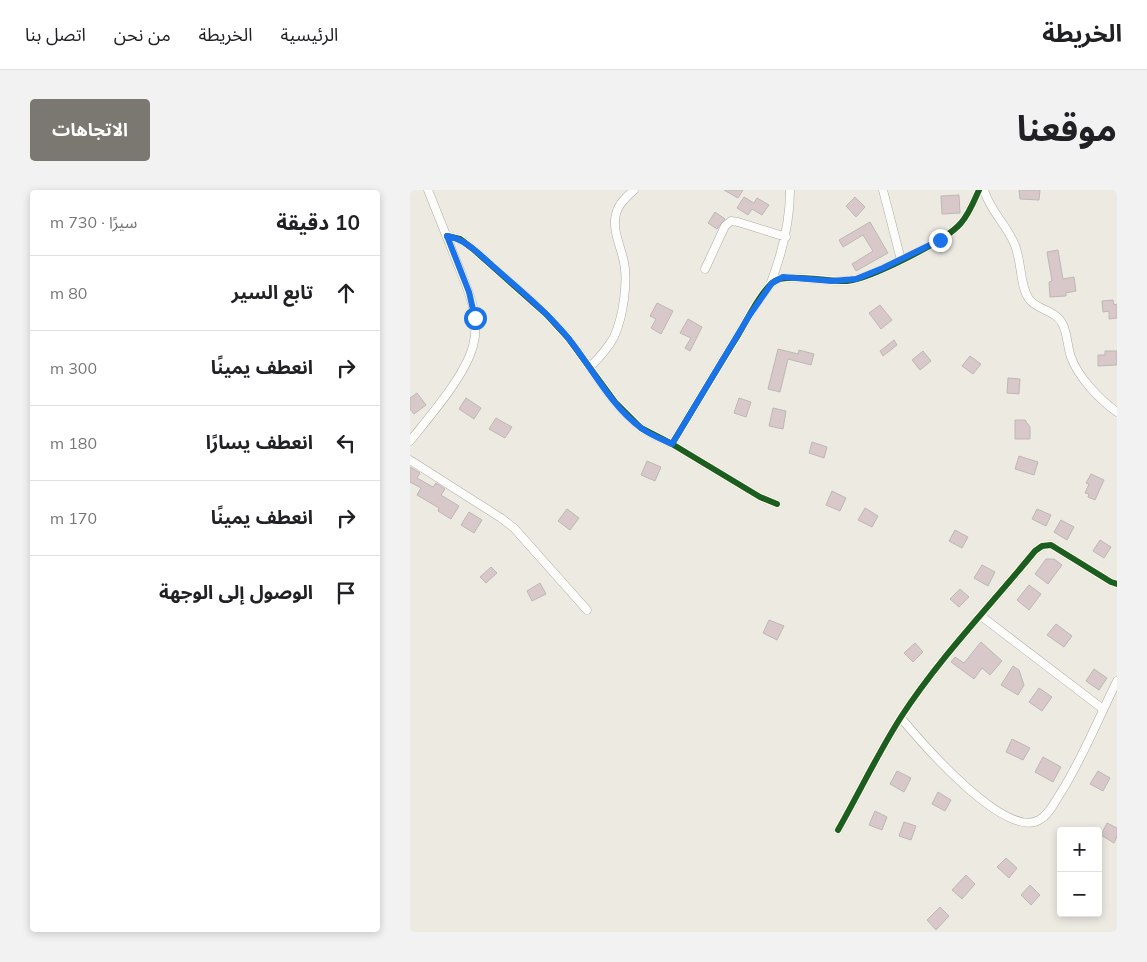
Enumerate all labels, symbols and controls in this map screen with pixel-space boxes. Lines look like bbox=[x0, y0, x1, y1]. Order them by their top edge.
text: الخريطة bbox=[1042, 18, 1122, 48]
text: اتصل بنا bbox=[25, 23, 86, 46]
text: من نحن bbox=[114, 23, 171, 46]
text: الخريطة bbox=[199, 23, 253, 46]
text: الرئيسية bbox=[281, 23, 338, 46]
button: الاتجاهات bbox=[30, 99, 150, 161]
text: موقعنا bbox=[1017, 106, 1117, 150]
text: 10 دقيقة bbox=[276, 209, 360, 235]
text: سيرًا · 730 m bbox=[50, 212, 137, 232]
route end bbox=[929, 229, 952, 252]
icon: ahead bbox=[332, 279, 360, 307]
text: تابع السير bbox=[232, 280, 313, 304]
text: 80 m bbox=[50, 283, 87, 303]
route start bbox=[464, 307, 487, 330]
icon: right bbox=[332, 354, 360, 382]
text: انعطف يمينًا bbox=[211, 355, 313, 379]
text: 300 m bbox=[50, 358, 97, 378]
icon: left bbox=[332, 429, 360, 457]
text: انعطف يسارًا bbox=[206, 430, 313, 454]
text: 180 m bbox=[50, 433, 97, 453]
icon: right bbox=[332, 504, 360, 532]
text: انعطف يمينًا bbox=[211, 505, 313, 529]
text: 170 m bbox=[50, 508, 97, 528]
icon: arrive bbox=[332, 579, 360, 607]
text: الوصول إلى الوجهة bbox=[159, 580, 313, 604]
map controls bbox=[1057, 827, 1102, 917]
button: + bbox=[1057, 827, 1102, 872]
button: − bbox=[1057, 872, 1102, 917]

